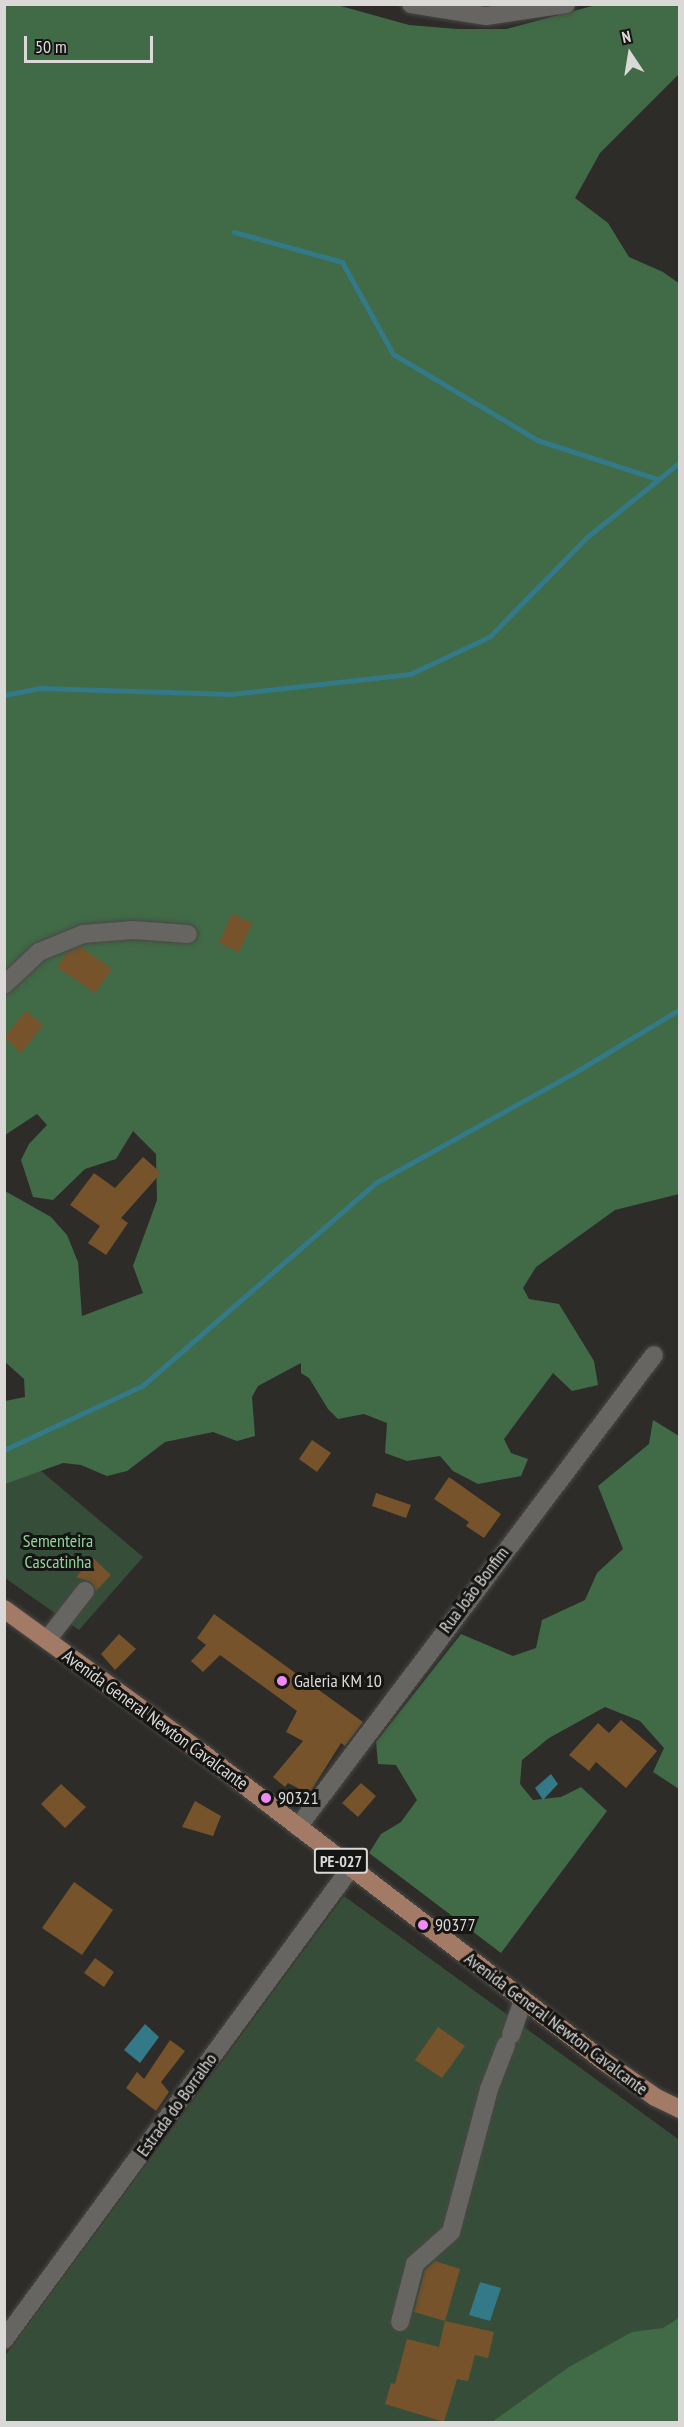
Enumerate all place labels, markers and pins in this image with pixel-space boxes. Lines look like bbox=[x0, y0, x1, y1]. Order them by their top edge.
place label: Galeria KM 10 bbox=[294, 1670, 382, 1692]
marker: Galeria KM 10 bbox=[275, 1674, 289, 1688]
place label: 90321 bbox=[278, 1787, 318, 1809]
marker: 90321 bbox=[259, 1791, 273, 1805]
place label: 90377 bbox=[435, 1914, 475, 1936]
marker: 90377 bbox=[416, 1918, 430, 1932]

